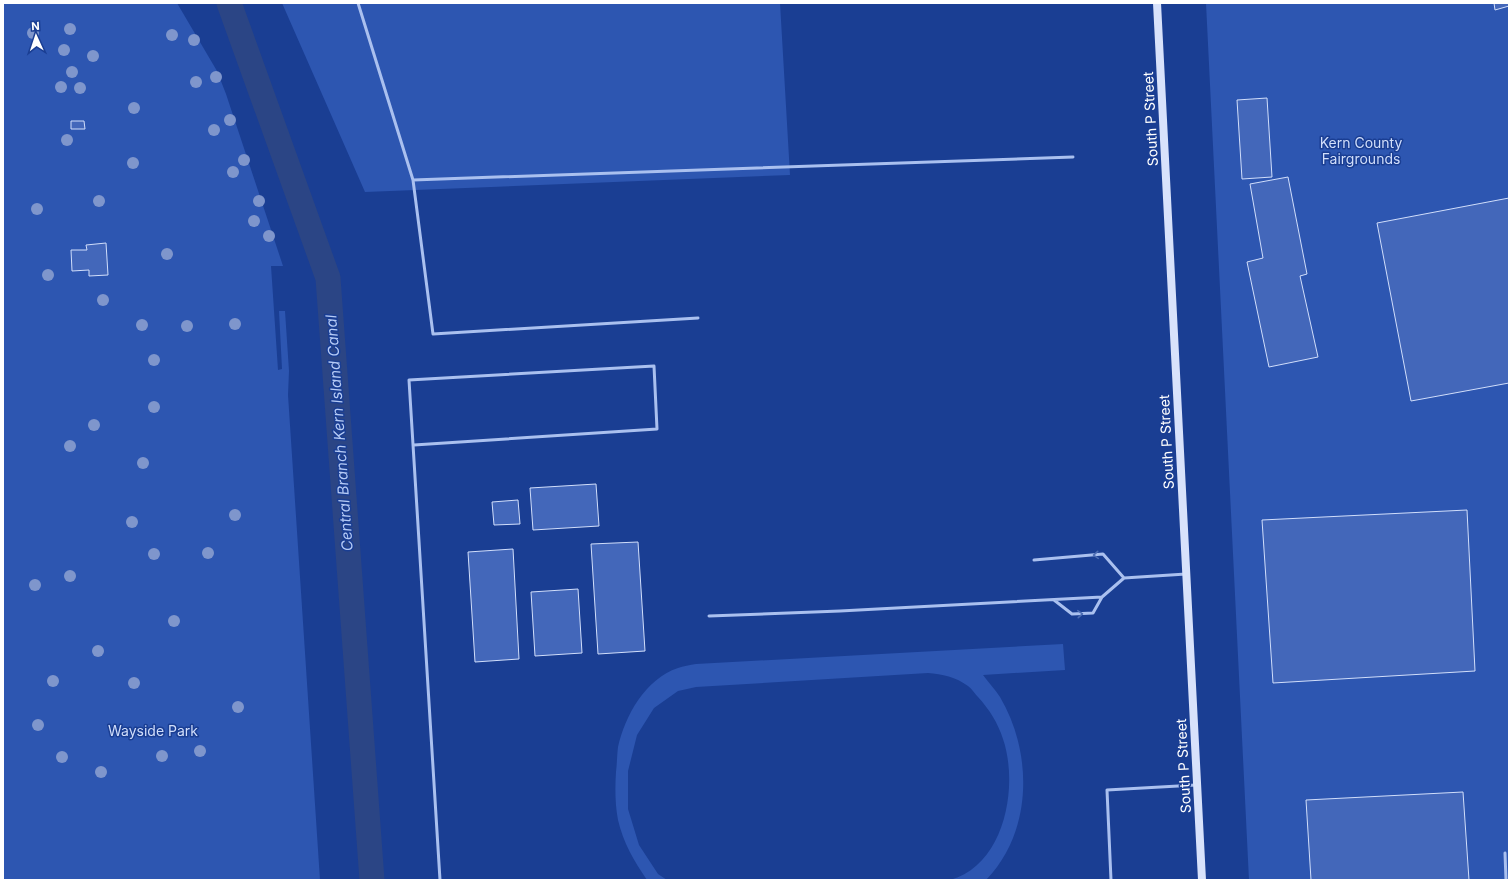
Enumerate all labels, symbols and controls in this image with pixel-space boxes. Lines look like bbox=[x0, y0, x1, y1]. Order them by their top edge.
north arrow bbox=[16, 16, 56, 56]
text: N bbox=[31, 19, 40, 33]
street label: South P Street bbox=[1139, 71, 1161, 167]
park label: Kern County Fairgrounds bbox=[1320, 134, 1402, 167]
water label: Central Branch Kern Island Canal bbox=[321, 314, 357, 552]
street label: South P Street bbox=[1155, 394, 1177, 490]
one-way arrow bbox=[1092, 551, 1099, 560]
one-way arrow bbox=[1077, 609, 1083, 618]
street label: South P Street bbox=[1172, 718, 1194, 814]
park label: Wayside Park bbox=[108, 722, 198, 739]

